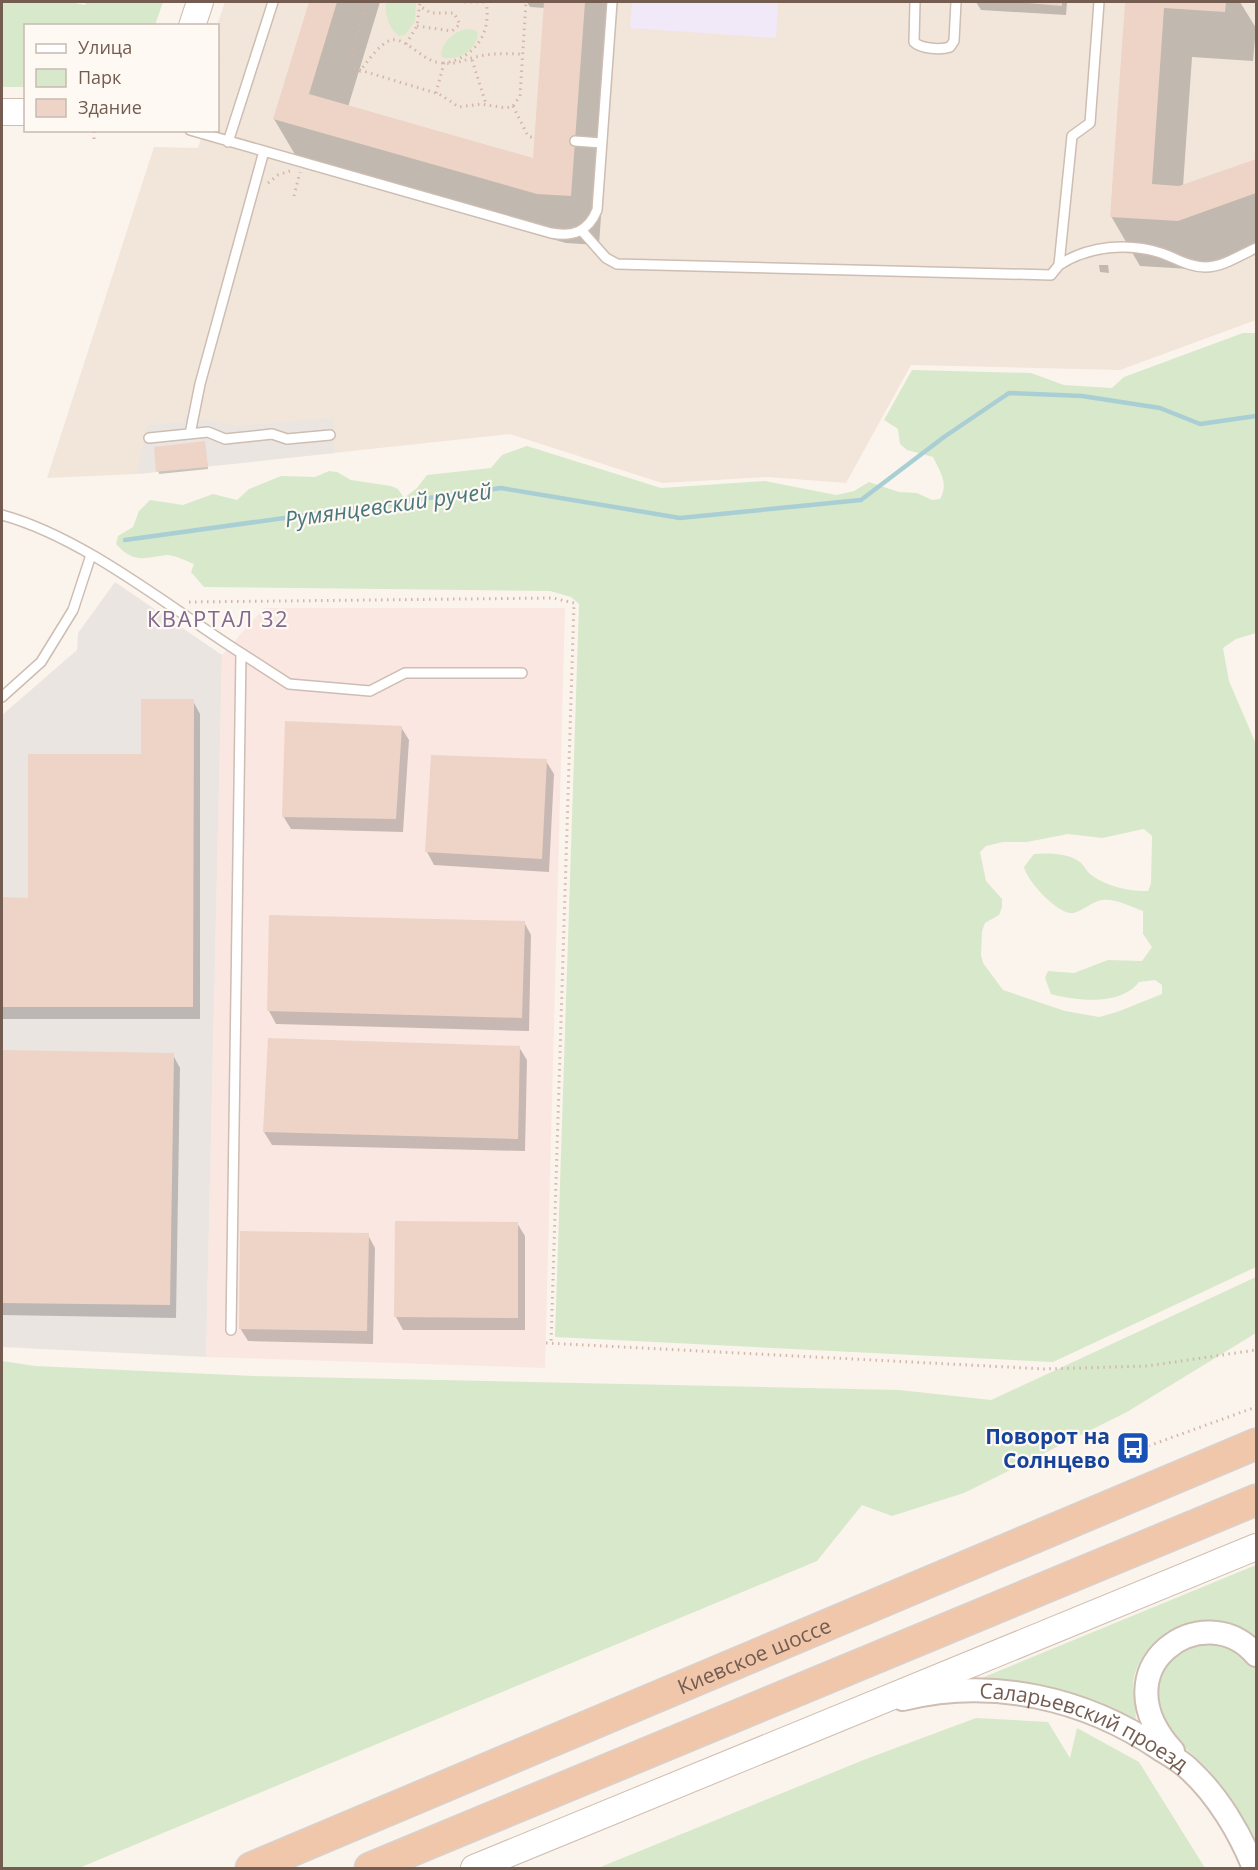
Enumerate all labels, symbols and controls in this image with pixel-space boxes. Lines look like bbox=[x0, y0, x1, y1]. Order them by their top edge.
legend bbox=[24, 24, 219, 132]
text: Улица bbox=[78, 35, 132, 59]
text: Парк bbox=[78, 65, 122, 89]
text: Здание bbox=[78, 95, 142, 119]
water label: Румянцевский ручей bbox=[283, 475, 494, 533]
district label: КВАРТАЛ 32 bbox=[147, 603, 289, 633]
place label: Поворот на Солнцево bbox=[985, 1422, 1110, 1474]
bus stop icon: Поворот на Солнцево bbox=[1115, 1430, 1151, 1466]
street label: Киевское шоссе bbox=[673, 1611, 835, 1701]
street label: Саларьевский проезд bbox=[979, 1676, 1194, 1777]

